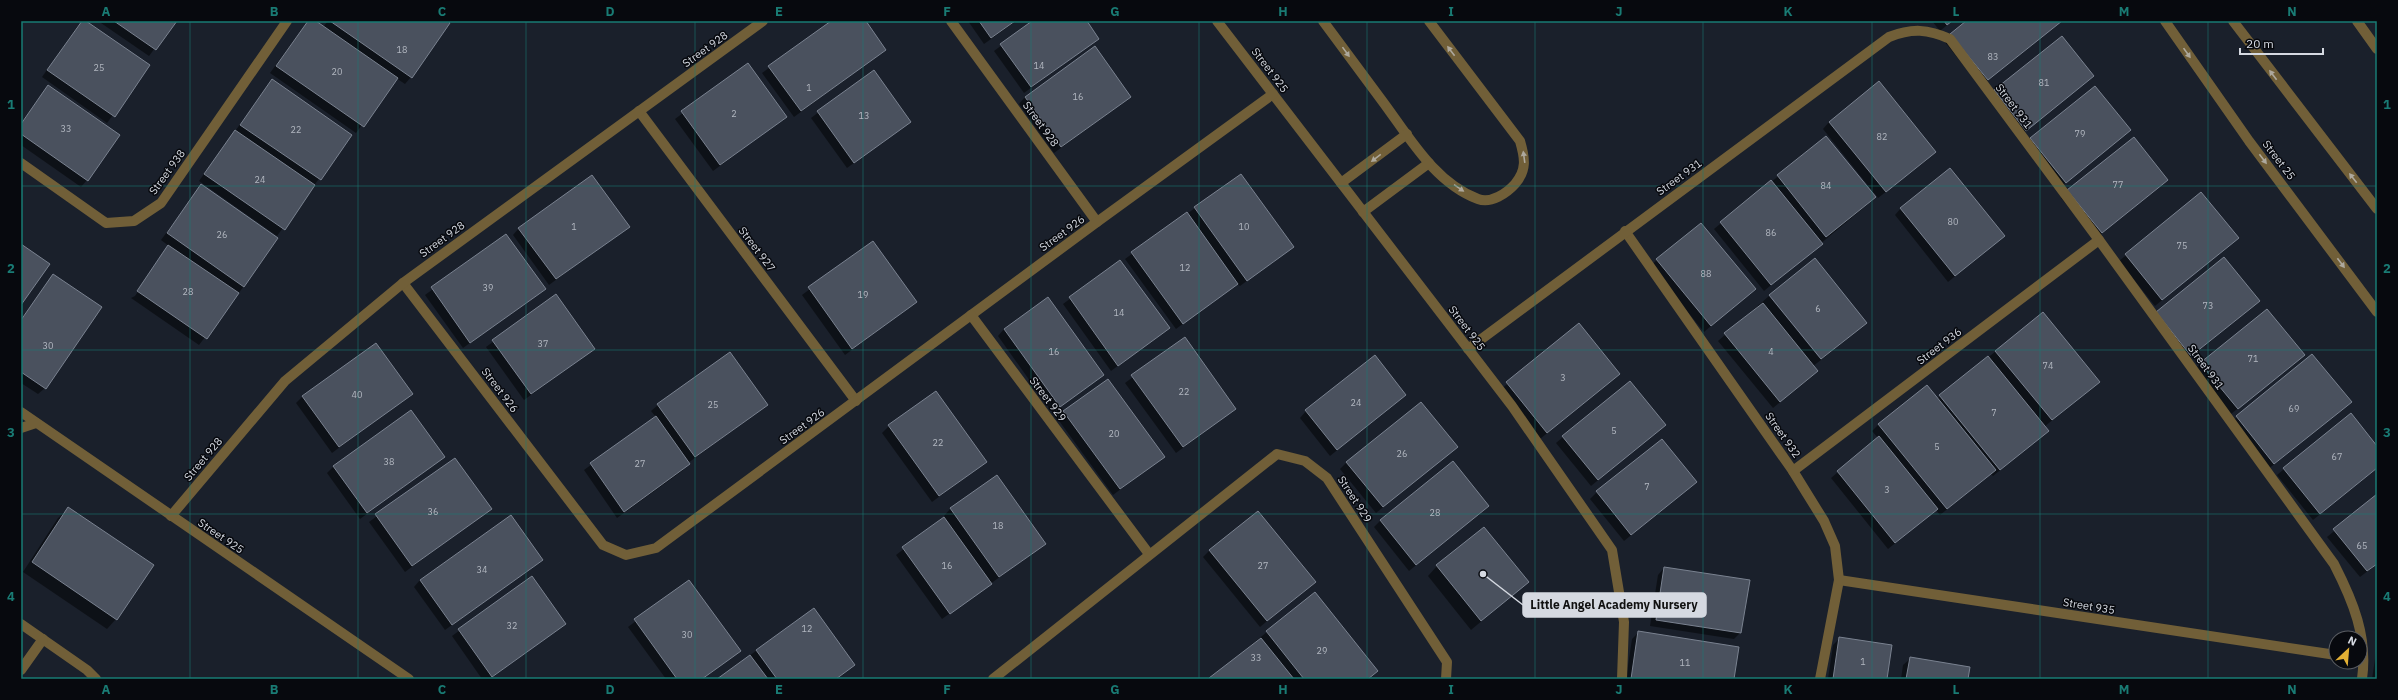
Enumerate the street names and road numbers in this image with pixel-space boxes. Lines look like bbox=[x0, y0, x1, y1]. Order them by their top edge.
street label: Street 928 bbox=[680, 28, 730, 70]
street label: Street 925 bbox=[1249, 45, 1291, 95]
street label: Street 931 bbox=[1993, 81, 2036, 132]
street label: Street 928 bbox=[1020, 99, 1062, 149]
street label: Street 25 bbox=[2260, 137, 2298, 183]
street label: Street 938 bbox=[146, 147, 188, 197]
street label: Street 931 bbox=[1654, 156, 1705, 198]
street label: Street 926 bbox=[1037, 212, 1087, 254]
street label: Street 928 bbox=[417, 218, 467, 260]
street label: Street 927 bbox=[736, 224, 778, 274]
street label: Street 925 bbox=[1446, 303, 1488, 353]
street label: Street 936 bbox=[1914, 325, 1964, 367]
street label: Street 931 bbox=[2185, 342, 2227, 393]
street label: Street 926 bbox=[479, 365, 521, 415]
street label: Street 929 bbox=[1027, 374, 1069, 424]
street label: Street 926 bbox=[777, 405, 827, 447]
street label: Street 932 bbox=[1762, 409, 1804, 461]
street label: Street 928 bbox=[181, 434, 225, 484]
street label: Street 929 bbox=[1335, 473, 1375, 525]
street label: Street 925 bbox=[195, 515, 247, 557]
street label: Street 935 bbox=[2062, 595, 2116, 617]

